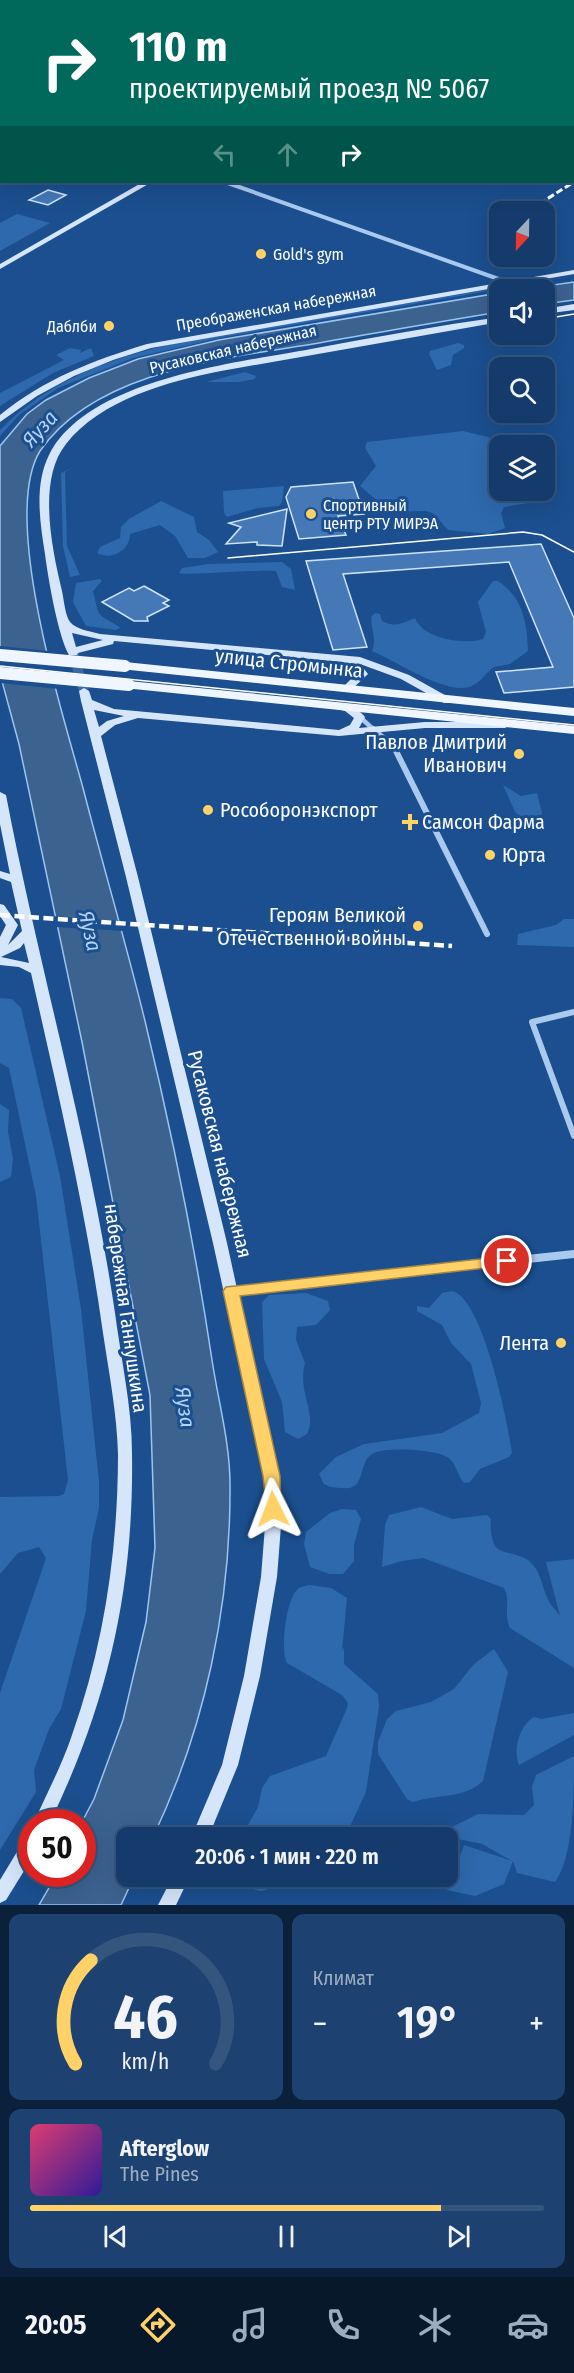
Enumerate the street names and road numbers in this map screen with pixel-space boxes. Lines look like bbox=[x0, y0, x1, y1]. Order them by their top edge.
street label: Преображенская набережная bbox=[175, 281, 377, 335]
street label: Русаковская набережная bbox=[148, 321, 318, 377]
street label: улица Стромынка bbox=[214, 643, 364, 683]
street label: Русаковская набережная bbox=[183, 1048, 257, 1260]
street label: набережная Ганнушкина bbox=[99, 1202, 153, 1414]

